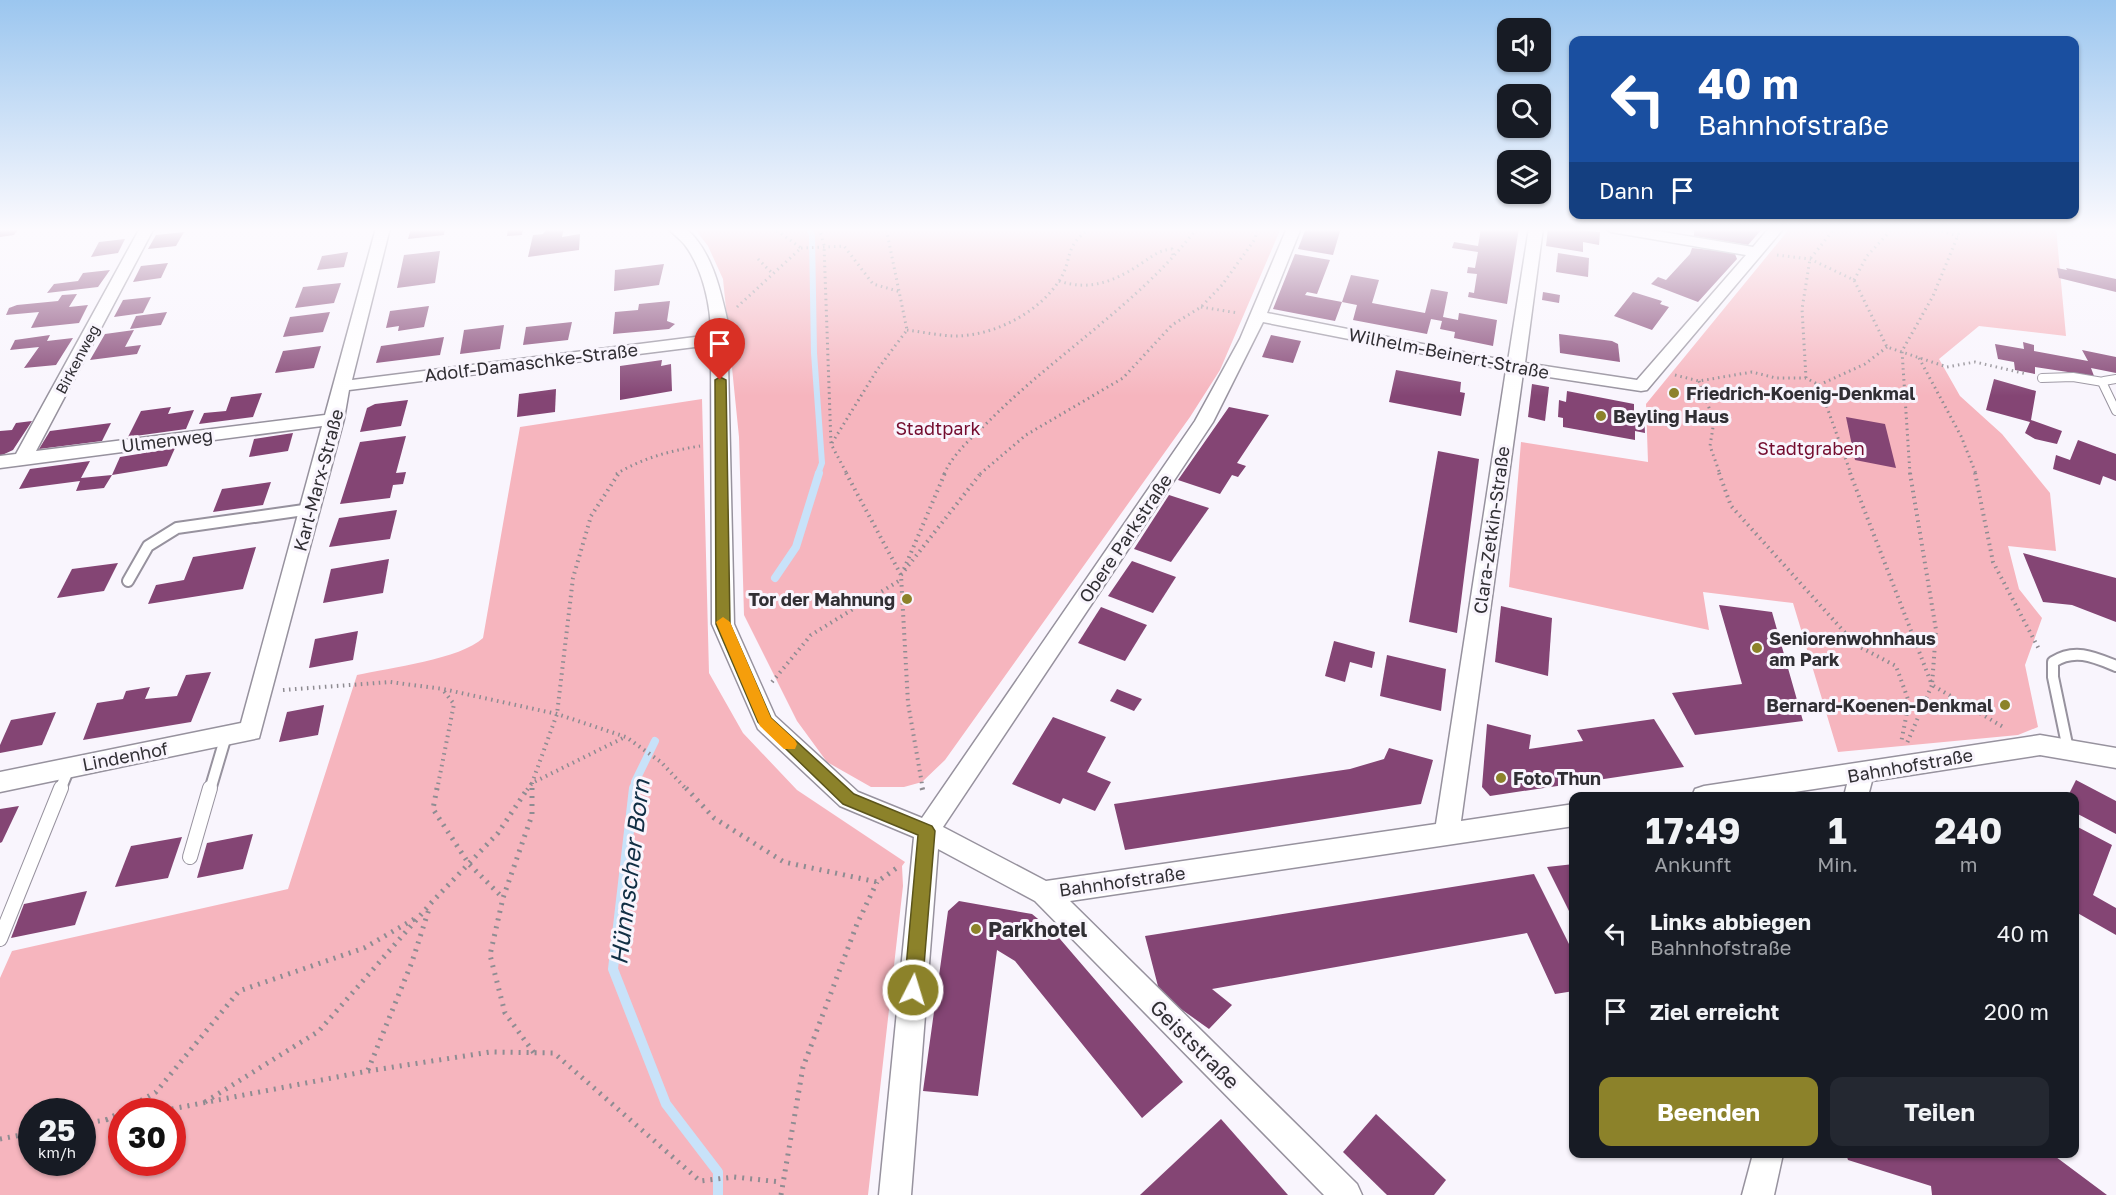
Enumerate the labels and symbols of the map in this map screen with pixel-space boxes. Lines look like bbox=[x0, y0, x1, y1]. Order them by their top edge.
pin bbox=[694, 318, 745, 380]
street label: Birkenweg bbox=[51, 321, 103, 397]
street label: Wilhelm-Beinert-Straße bbox=[1347, 323, 1551, 383]
street label: Adolf-Damaschke-Straße bbox=[423, 338, 639, 386]
place label: Friedrich-Koenig-Denkmal bbox=[1686, 382, 1915, 404]
marker: Friedrich-Koenig-Denkmal bbox=[1667, 386, 1681, 400]
place label: Beyling Haus bbox=[1613, 405, 1729, 427]
street label: Karl-Marx-Straße bbox=[288, 406, 348, 554]
marker: Beyling Haus bbox=[1594, 409, 1608, 423]
park label: Stadtpark bbox=[895, 417, 981, 439]
street label: Ulmenweg bbox=[120, 423, 214, 457]
park label: Stadtgraben bbox=[1757, 437, 1865, 459]
street label: Clara-Zetkin-Straße bbox=[1468, 445, 1514, 615]
street label: Obere Parkstraße bbox=[1074, 470, 1176, 606]
place label: Tor der Mahnung bbox=[748, 588, 895, 610]
marker: Tor der Mahnung bbox=[900, 592, 914, 606]
place label: Seniorenwohnhaus am Park bbox=[1769, 627, 1936, 670]
marker: Seniorenwohnhaus am Park bbox=[1750, 641, 1764, 655]
place label: Bernard-Koenen-Denkmal bbox=[1766, 694, 1993, 716]
marker: Bernard-Koenen-Denkmal bbox=[1998, 698, 2012, 712]
street label: Lindenhof bbox=[80, 737, 170, 775]
street label: Bahnhofstraße bbox=[1845, 743, 1975, 787]
place label: Foto Thun bbox=[1513, 767, 1601, 789]
marker: Foto Thun bbox=[1494, 771, 1508, 785]
water label: Hünnscher Born bbox=[603, 776, 655, 966]
street label: Bahnhofstraße bbox=[1057, 861, 1187, 901]
place label: Parkhotel bbox=[988, 916, 1087, 942]
marker: Parkhotel bbox=[969, 922, 983, 936]
position arrow bbox=[881, 958, 945, 1022]
street label: Geiststraße bbox=[1145, 994, 1245, 1094]
speed limit sign: 30 bbox=[108, 1098, 186, 1176]

